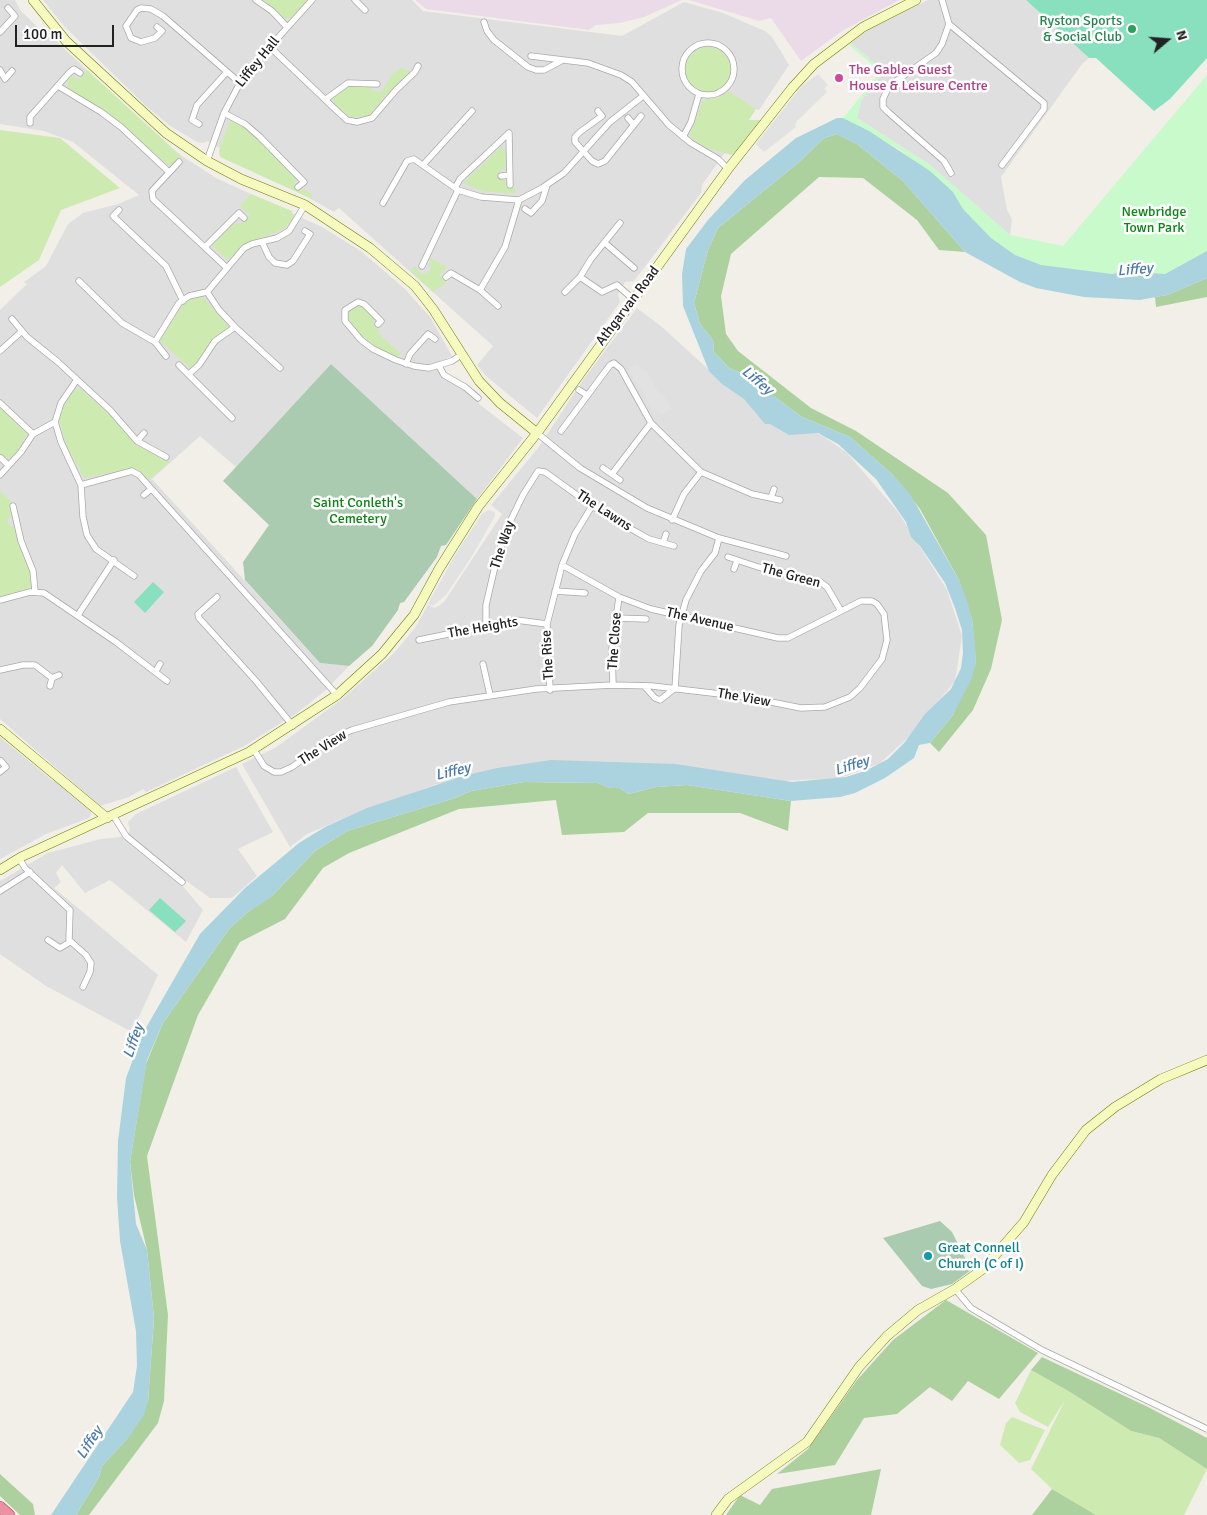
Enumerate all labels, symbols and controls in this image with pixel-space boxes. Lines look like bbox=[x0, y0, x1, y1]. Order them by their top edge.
place label: Ryston Sports & Social Club bbox=[1039, 13, 1122, 46]
scale bar bbox=[18, 15, 116, 47]
north arrow bbox=[1142, 15, 1192, 65]
marker: Ryston Sports & Social Club bbox=[1126, 23, 1138, 35]
text: 100 m bbox=[23, 25, 63, 43]
text: N bbox=[1172, 28, 1191, 42]
street label: Liffey Hall bbox=[232, 33, 284, 91]
place label: The Gables Guest House & Leisure Centre bbox=[849, 62, 988, 94]
marker: The Gables Guest House & Leisure Centre bbox=[833, 72, 845, 84]
park label: Newbridge Town Park bbox=[1122, 204, 1186, 236]
water label: Liffey bbox=[1117, 259, 1153, 281]
street label: Athgarvan Road bbox=[593, 263, 663, 349]
water label: Liffey bbox=[738, 363, 776, 399]
street label: The Lawns bbox=[573, 487, 635, 535]
park label: Saint Conleth's Cemetery bbox=[313, 495, 403, 528]
street label: The Way bbox=[487, 519, 519, 571]
street label: The Green bbox=[760, 560, 822, 592]
street label: The Avenue bbox=[665, 604, 735, 636]
street label: The Close bbox=[605, 612, 625, 670]
street label: The Heights bbox=[447, 614, 519, 642]
street label: The Rise bbox=[538, 630, 558, 680]
street label: The View bbox=[716, 685, 772, 711]
street label: The View bbox=[296, 727, 350, 769]
water label: Liffey bbox=[832, 752, 872, 780]
water label: Liffey bbox=[434, 759, 472, 785]
water label: Liffey bbox=[120, 1021, 148, 1061]
place label: Great Connell Church (C of I) bbox=[938, 1240, 1024, 1272]
marker: Great Connell Church (C of I) bbox=[922, 1250, 934, 1262]
water label: Liffey bbox=[73, 1423, 107, 1463]

